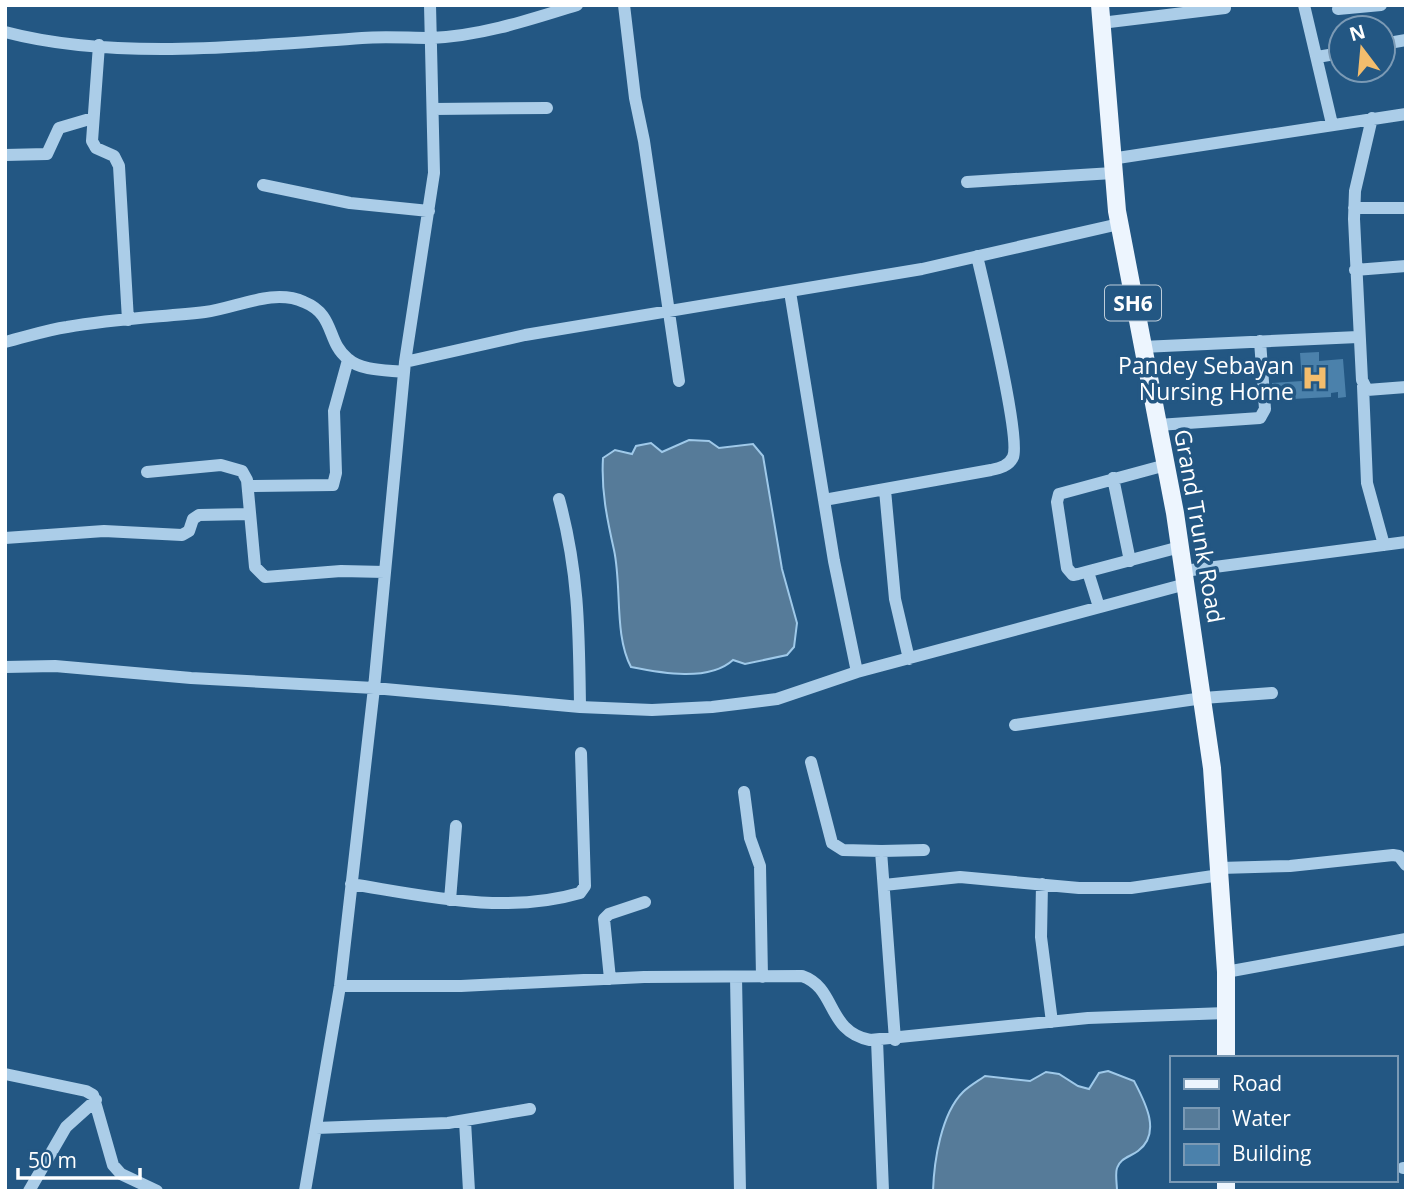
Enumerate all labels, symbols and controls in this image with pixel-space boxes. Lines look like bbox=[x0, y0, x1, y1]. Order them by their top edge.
north arrow bbox=[1327, 14, 1397, 84]
text: N bbox=[1346, 18, 1368, 47]
road number: SH6 bbox=[1105, 286, 1161, 320]
place label: Pandey Sebayan Nursing Home bbox=[1118, 349, 1294, 407]
hospital icon: Pandey Sebayan Nursing Home bbox=[1300, 363, 1330, 393]
street label: Grand Trunk Road bbox=[1167, 427, 1233, 625]
legend bbox=[1170, 1056, 1397, 1182]
text: Road bbox=[1232, 1069, 1282, 1097]
text: Water bbox=[1232, 1104, 1291, 1132]
scale bar bbox=[18, 1136, 140, 1180]
text: Building bbox=[1232, 1139, 1311, 1167]
text: 50 m bbox=[28, 1146, 77, 1174]

